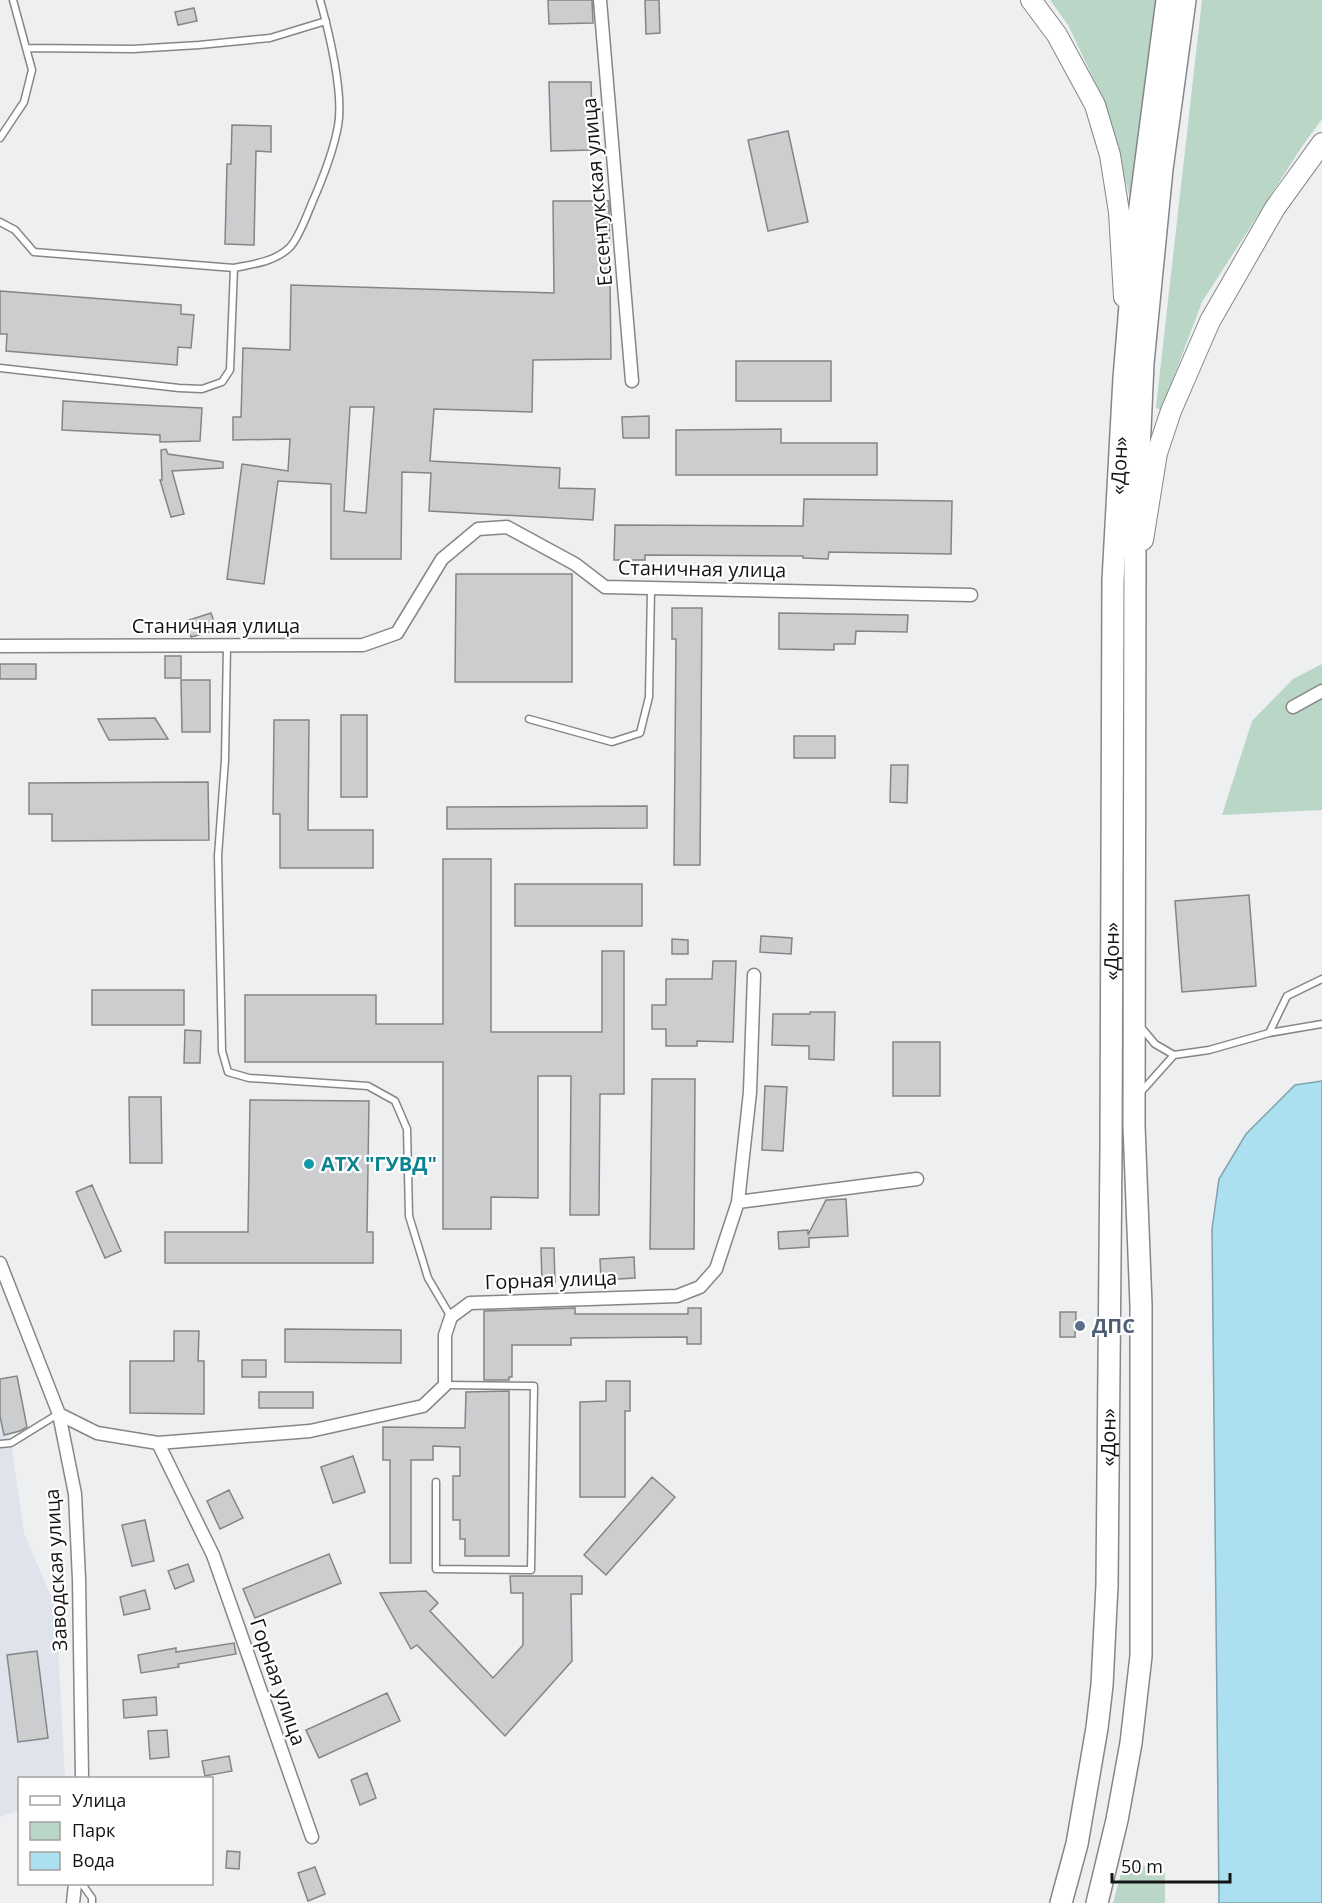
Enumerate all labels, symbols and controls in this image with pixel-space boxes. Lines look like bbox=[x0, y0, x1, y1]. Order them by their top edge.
street label: Ессентукская улица bbox=[575, 97, 618, 287]
street label: «Дон» bbox=[1104, 436, 1134, 495]
street label: Станичная улица bbox=[618, 554, 786, 583]
street label: Станичная улица bbox=[132, 612, 300, 639]
street label: «Дон» bbox=[1098, 922, 1125, 980]
place label: АТХ "ГУВД" bbox=[321, 1150, 437, 1177]
marker: АТХ "ГУВД" bbox=[302, 1157, 316, 1171]
street label: Горная улица bbox=[484, 1264, 618, 1295]
place label: ДПС bbox=[1092, 1312, 1135, 1339]
marker: ДПС bbox=[1073, 1319, 1087, 1333]
street label: «Дон» bbox=[1094, 1408, 1122, 1466]
street label: Заводская улица bbox=[38, 1488, 73, 1652]
street label: Горная улица bbox=[244, 1615, 313, 1749]
legend bbox=[18, 1777, 213, 1885]
text: Улица bbox=[72, 1788, 126, 1812]
text: Парк bbox=[72, 1818, 116, 1842]
scale bar bbox=[1112, 1846, 1230, 1884]
text: Вода bbox=[72, 1848, 115, 1872]
text: 50 m bbox=[1121, 1854, 1163, 1878]

